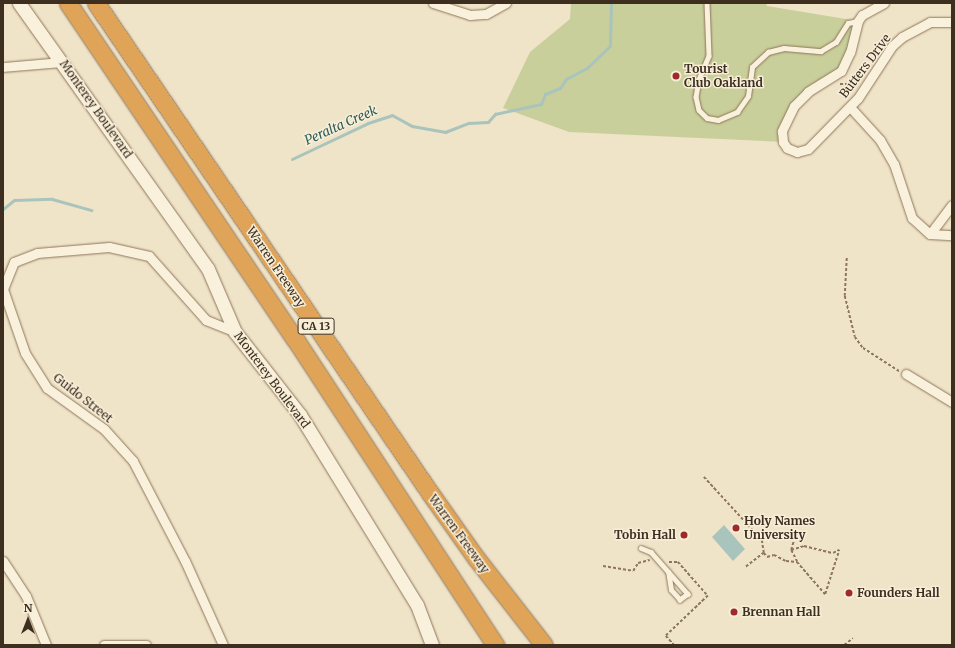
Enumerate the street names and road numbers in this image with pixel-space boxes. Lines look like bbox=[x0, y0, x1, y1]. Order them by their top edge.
street label: Butters Drive bbox=[836, 31, 894, 101]
street label: Monterey Boulevard bbox=[57, 57, 135, 161]
street label: Warren Freeway bbox=[244, 224, 308, 310]
road number: CA 13 bbox=[297, 317, 335, 335]
street label: Monterey Boulevard bbox=[231, 329, 313, 431]
street label: Guido Street bbox=[50, 370, 116, 426]
street label: Warren Freeway bbox=[426, 492, 492, 576]

